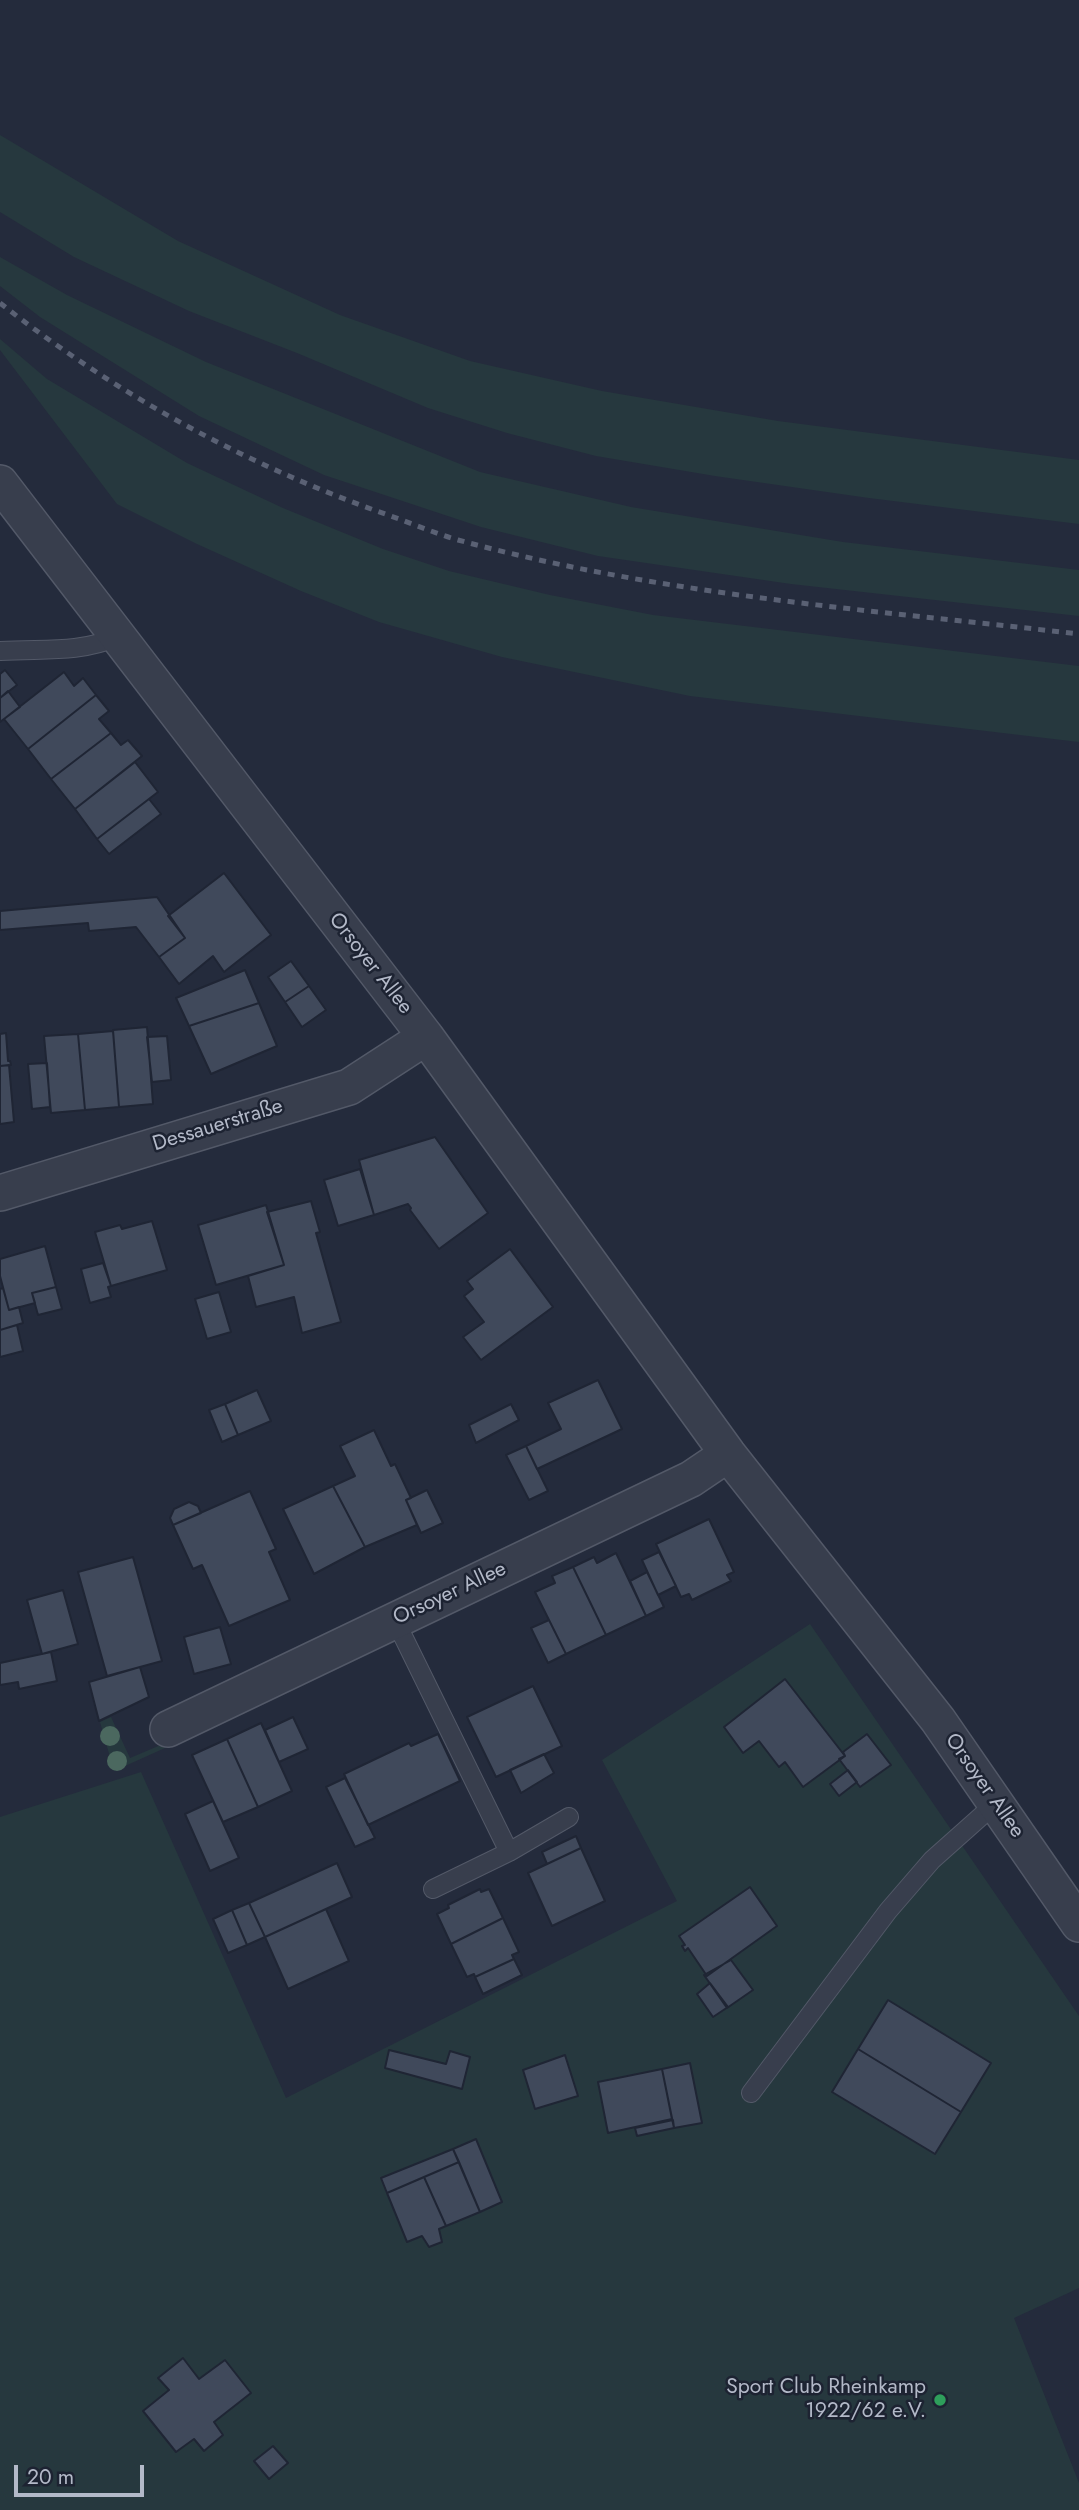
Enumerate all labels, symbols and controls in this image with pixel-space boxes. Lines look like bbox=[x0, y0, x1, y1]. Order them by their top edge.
street label: Orsoyer Allee bbox=[323, 908, 417, 1020]
street label: Dessauerstraße bbox=[150, 1094, 286, 1158]
street label: Orsoyer Allee bbox=[389, 1557, 511, 1631]
street label: Orsoyer Allee bbox=[939, 1729, 1029, 1843]
place label: Sport Club Rheinkamp 1922/62 e.V. bbox=[726, 2375, 926, 2425]
marker: Sport Club Rheinkamp 1922/62 e.V. bbox=[932, 2392, 948, 2408]
scale bar bbox=[18, 2450, 147, 2494]
text: 20 m bbox=[27, 2462, 74, 2492]

